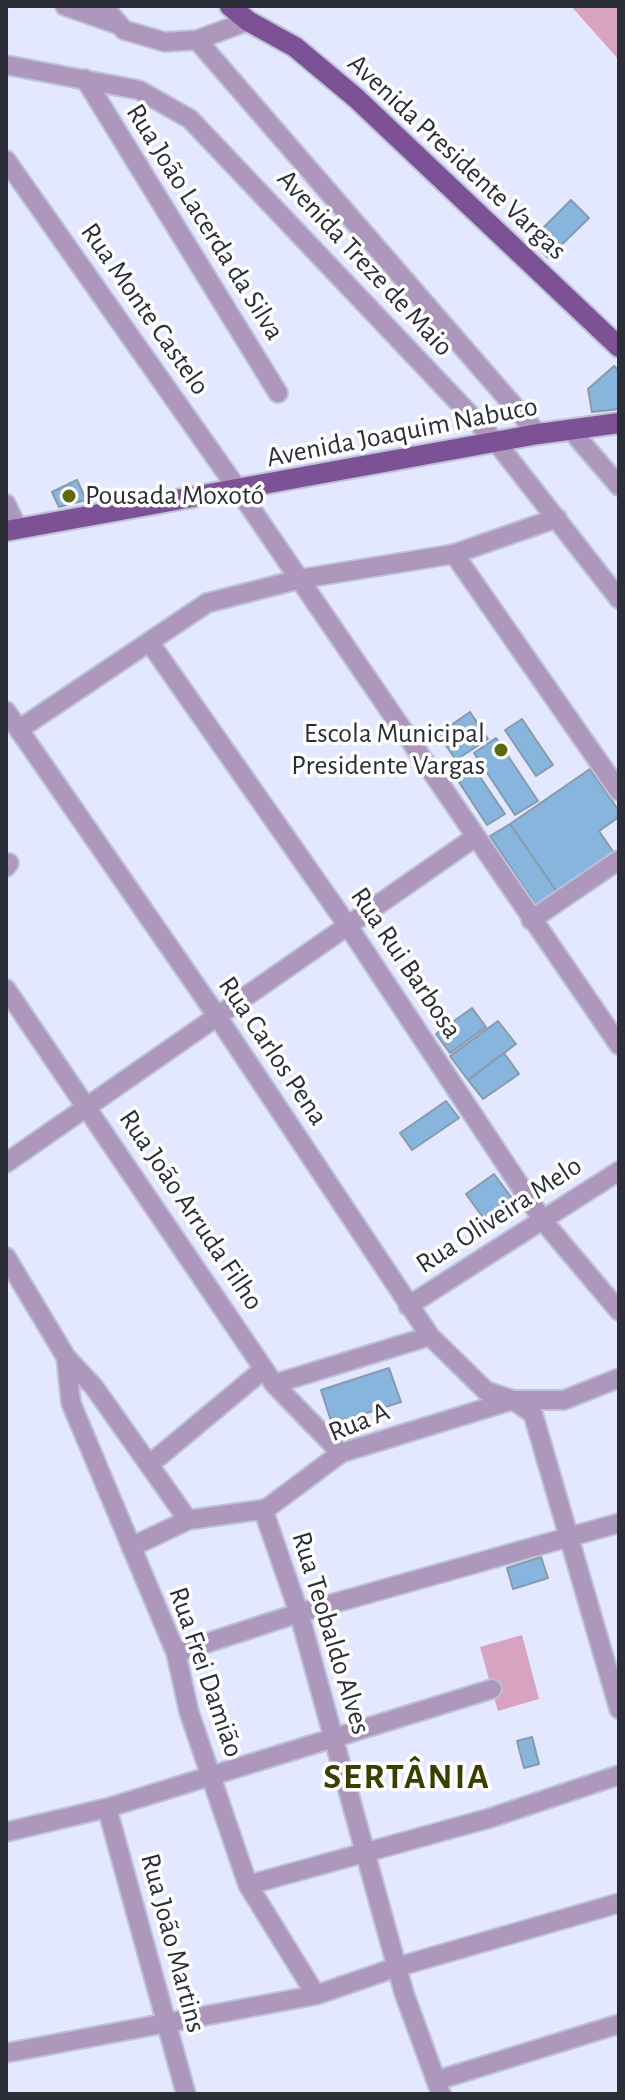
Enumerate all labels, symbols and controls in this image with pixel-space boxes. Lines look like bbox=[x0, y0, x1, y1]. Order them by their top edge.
street label: Avenida Presidente Vargas bbox=[341, 47, 573, 267]
street label: Rua João Lacerda da Silva bbox=[119, 98, 291, 346]
street label: Avenida Treze de Maio bbox=[270, 163, 460, 363]
street label: Rua Monte Castelo bbox=[73, 217, 217, 401]
street label: Avenida Joaquim Nabuco bbox=[264, 389, 540, 475]
place label: Pousada Moxotó bbox=[85, 479, 264, 513]
marker: Pousada Moxotó bbox=[60, 487, 78, 505]
place label: Escola Municipal Presidente Vargas bbox=[291, 717, 485, 783]
marker: Escola Municipal Presidente Vargas bbox=[492, 741, 510, 759]
street label: Rua Rui Barbosa bbox=[343, 881, 469, 1045]
street label: Rua Carlos Pena bbox=[211, 970, 335, 1132]
street label: Rua João Arruda Filho bbox=[112, 1103, 270, 1317]
street label: Rua Oliveira Melo bbox=[410, 1149, 588, 1281]
street label: Rua A bbox=[324, 1395, 394, 1449]
street label: Rua Teobaldo Alves bbox=[284, 1528, 378, 1738]
street label: Rua Frei Damião bbox=[161, 1582, 251, 1762]
district label: SERTÂNIA bbox=[323, 1755, 491, 1799]
street label: Rua João Martins bbox=[133, 1850, 213, 2036]

